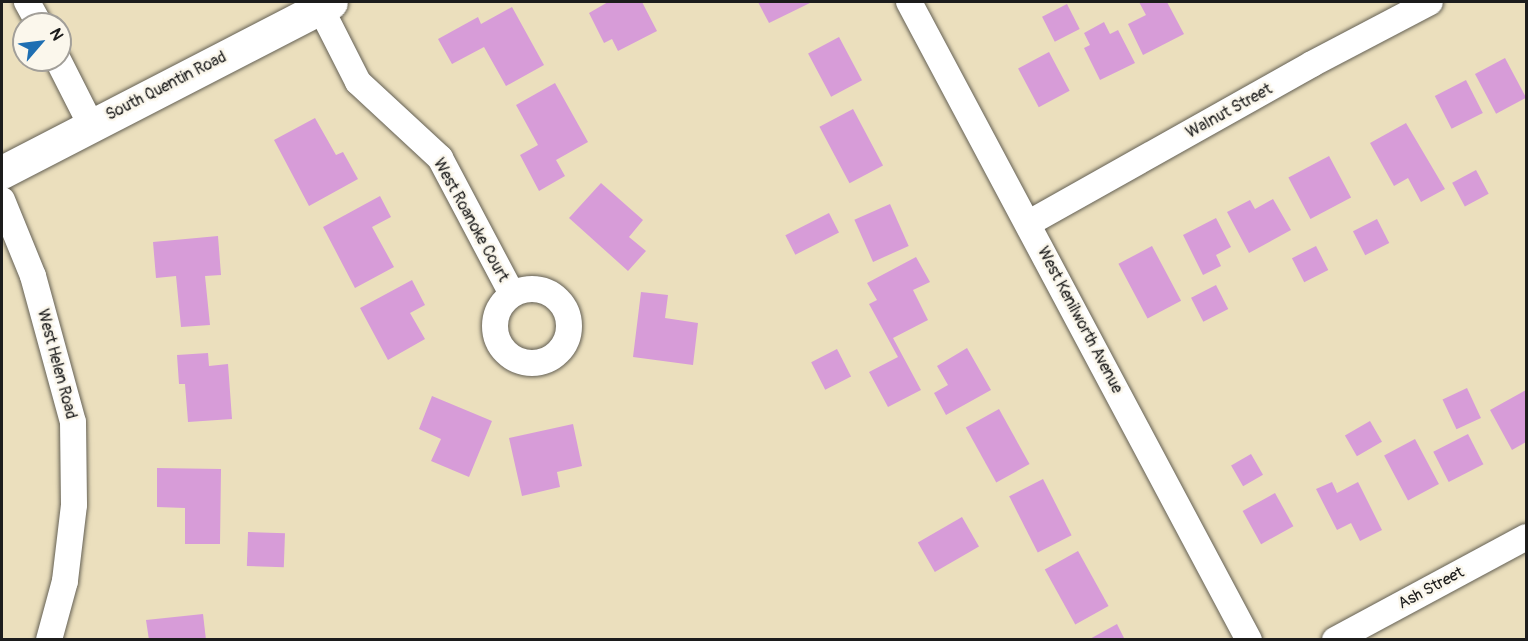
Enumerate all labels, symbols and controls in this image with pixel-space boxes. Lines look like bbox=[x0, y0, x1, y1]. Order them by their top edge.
north arrow bbox=[12, 12, 72, 72]
text: N bbox=[45, 25, 67, 44]
street label: South Quentin Road bbox=[103, 47, 229, 125]
street label: Walnut Street bbox=[1183, 79, 1275, 143]
street label: West Roanoke Court bbox=[429, 155, 513, 285]
street label: West Kenilworth Avenue bbox=[1033, 243, 1127, 397]
street label: West Helen Road bbox=[33, 307, 81, 421]
street label: Ash Street bbox=[1395, 563, 1467, 613]

